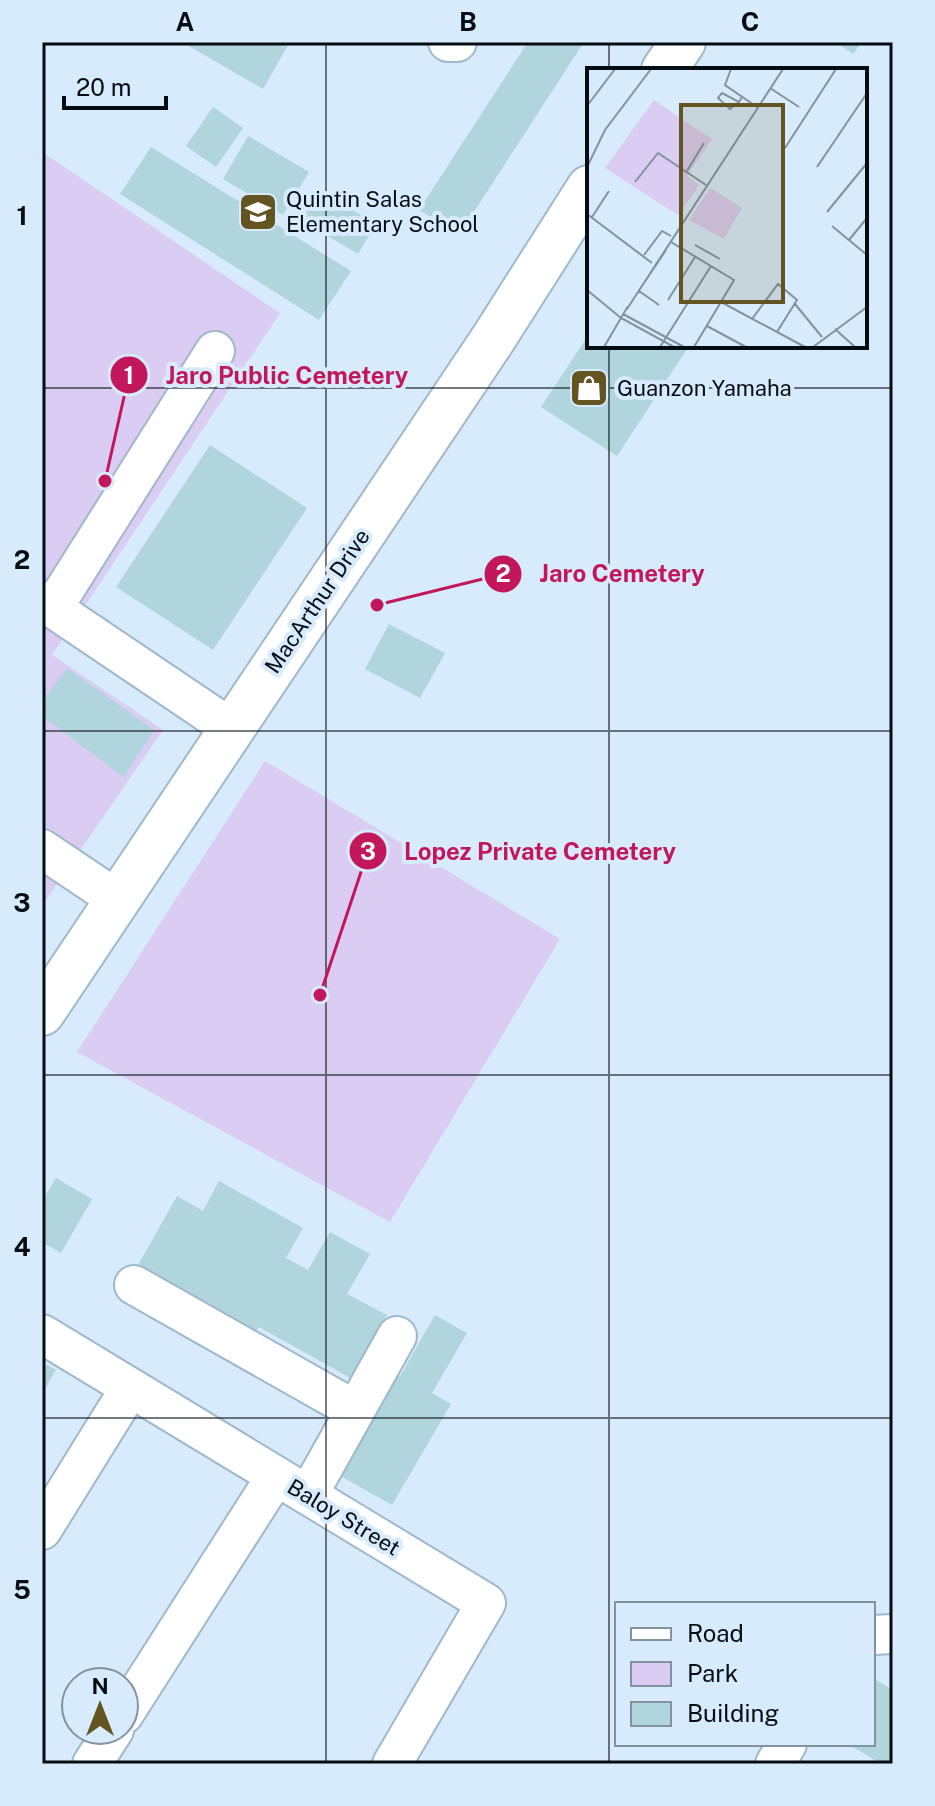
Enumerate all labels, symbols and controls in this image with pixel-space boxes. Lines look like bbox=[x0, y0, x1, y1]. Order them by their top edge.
text: A bbox=[176, 6, 195, 37]
text: B bbox=[459, 6, 477, 37]
text: C bbox=[741, 6, 759, 37]
scale bar bbox=[64, 60, 166, 110]
inset map bbox=[587, 68, 867, 348]
text: 20 m bbox=[76, 73, 132, 101]
place label: Quintin Salas Elementary School bbox=[286, 186, 479, 237]
school or university icon: Quintin Salas Elementary School bbox=[237, 191, 279, 233]
text: 1 bbox=[16, 200, 28, 231]
callout: Jaro Public Cemetery bbox=[109, 351, 424, 399]
text: 1 bbox=[124, 361, 134, 389]
text: Jaro Public Cemetery bbox=[166, 361, 409, 389]
shop icon: Guanzon Yamaha bbox=[568, 367, 610, 409]
place label: Guanzon Yamaha bbox=[617, 375, 792, 401]
street label: MacArthur Drive bbox=[259, 524, 375, 678]
text: 2 bbox=[14, 544, 30, 575]
callout: Jaro Cemetery bbox=[483, 550, 720, 598]
text: 2 bbox=[495, 559, 511, 587]
text: Jaro Cemetery bbox=[539, 559, 705, 587]
callout: Lopez Private Cemetery bbox=[348, 827, 692, 875]
text: 3 bbox=[360, 837, 376, 865]
text: Lopez Private Cemetery bbox=[404, 837, 676, 865]
text: 3 bbox=[13, 887, 31, 918]
text: 4 bbox=[13, 1231, 31, 1262]
street label: Baloy Street bbox=[283, 1473, 405, 1561]
text: 5 bbox=[13, 1574, 31, 1605]
legend bbox=[615, 1602, 875, 1746]
text: Road bbox=[687, 1619, 744, 1647]
text: Park bbox=[687, 1659, 738, 1687]
north arrow bbox=[60, 1666, 140, 1746]
text: N bbox=[91, 1673, 109, 1699]
text: Building bbox=[687, 1699, 779, 1727]

